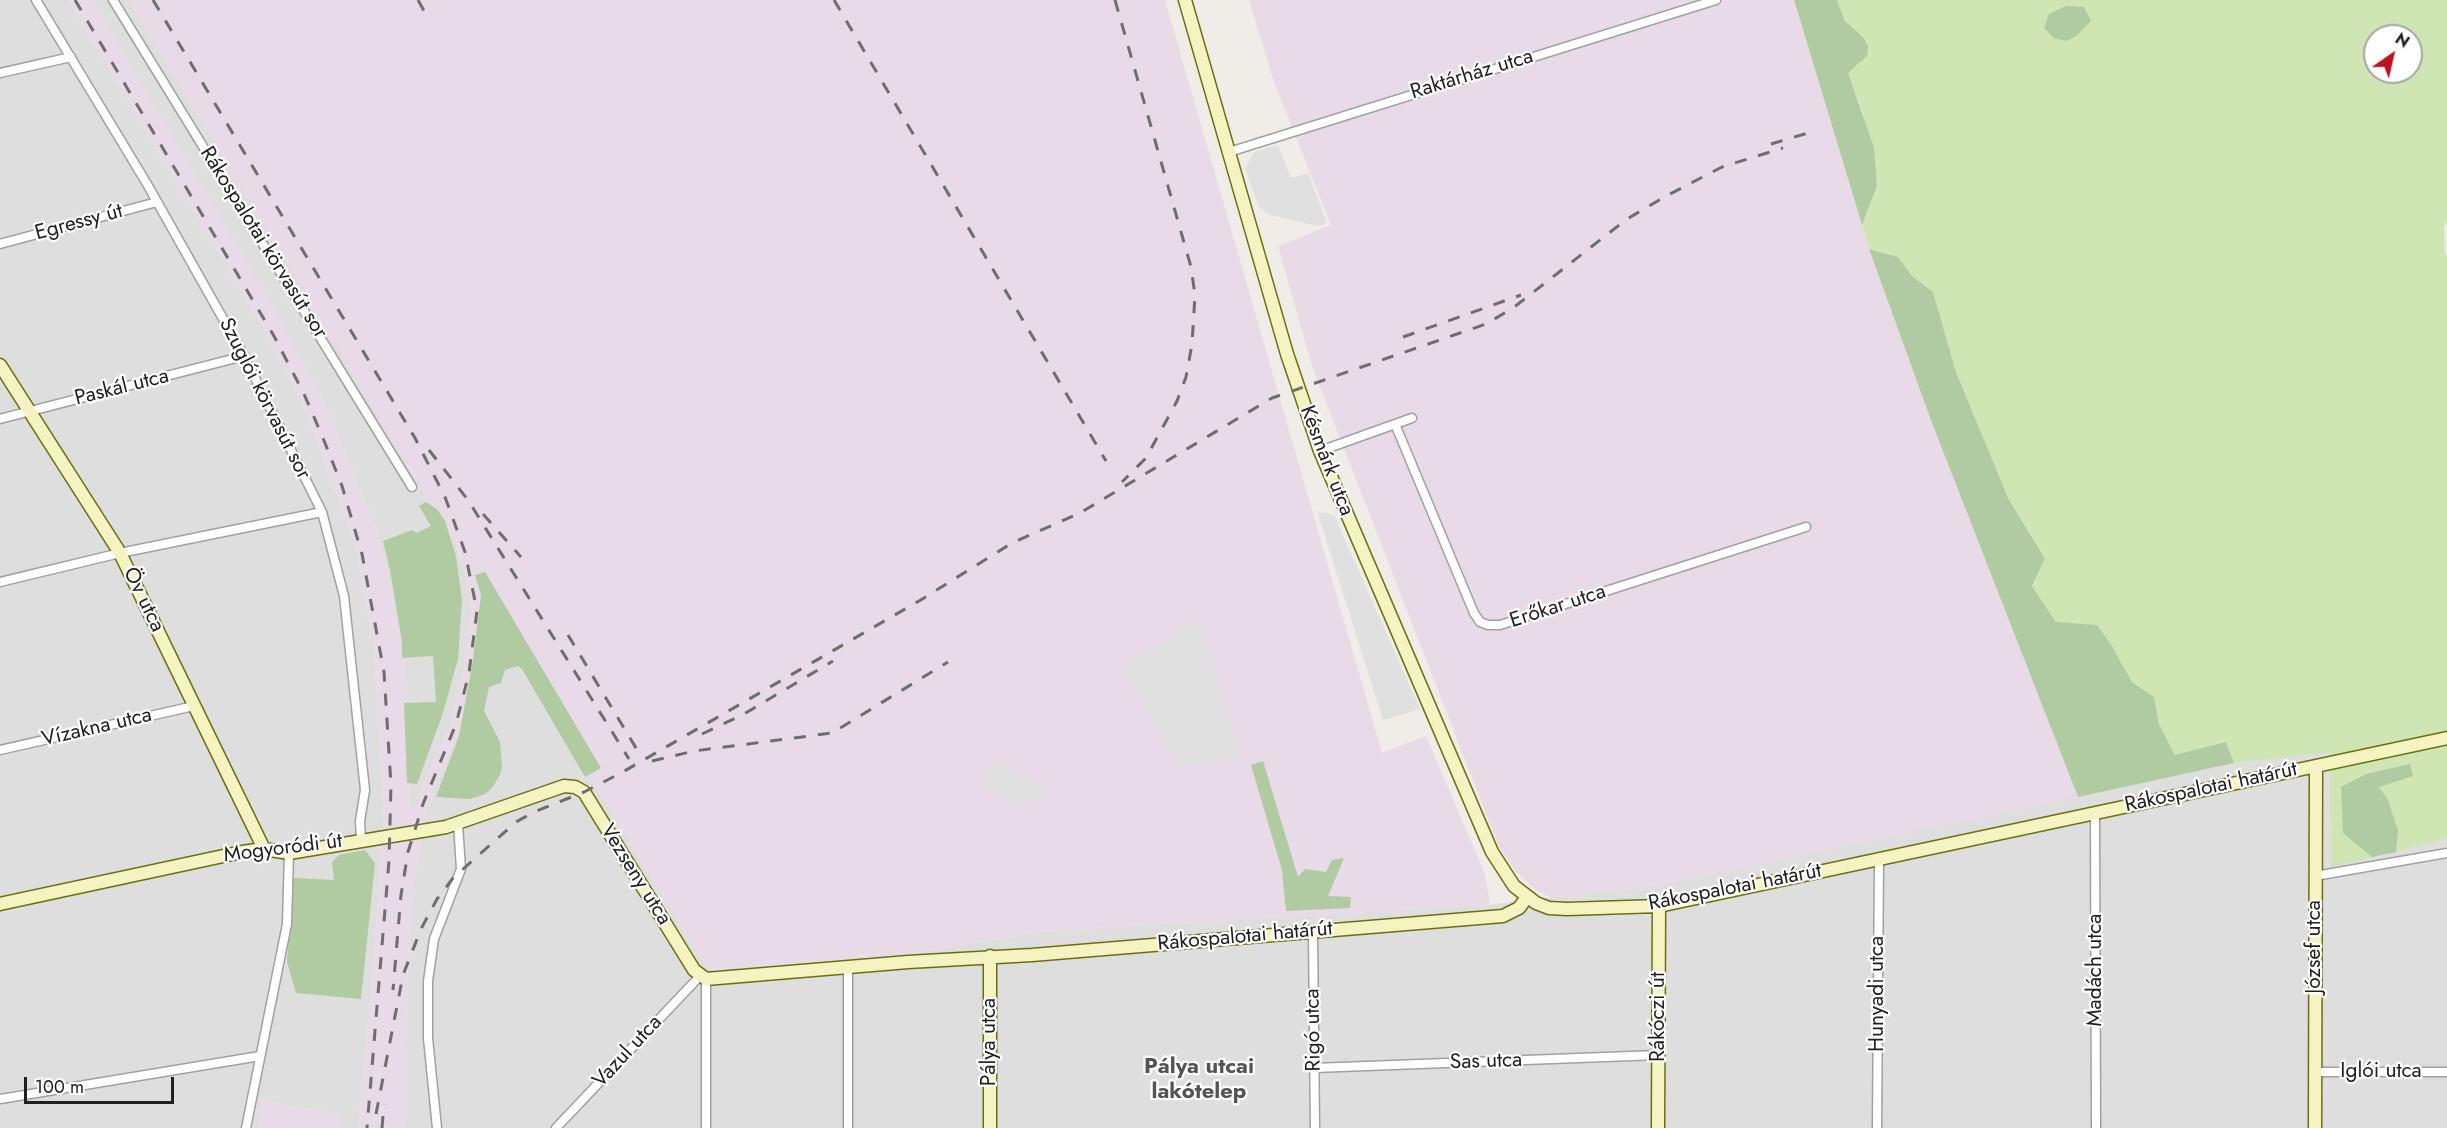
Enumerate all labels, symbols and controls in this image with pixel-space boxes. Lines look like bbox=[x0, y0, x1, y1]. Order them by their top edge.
north arrow bbox=[2363, 24, 2423, 84]
text: N bbox=[2391, 27, 2414, 53]
street label: Raktárház utca bbox=[1408, 44, 1536, 106]
street label: Rákospalotai körvasút sor bbox=[194, 142, 332, 344]
street label: Egressy út bbox=[32, 199, 126, 247]
street label: Szuglói körvasút sor bbox=[212, 314, 316, 484]
street label: Paskál utca bbox=[72, 364, 172, 412]
street label: Késmárk utca bbox=[1293, 402, 1359, 520]
street label: Öv utca bbox=[117, 564, 169, 636]
street label: Erőkar utca bbox=[1507, 580, 1609, 634]
street label: Vízakna utca bbox=[40, 703, 154, 753]
street label: Rákospalotai határút bbox=[2122, 757, 2300, 819]
street label: Vezseny utca bbox=[594, 820, 676, 930]
street label: Mogyoródi út bbox=[222, 829, 344, 869]
street label: Rákospalotai határút bbox=[1646, 859, 1824, 917]
street label: József utca bbox=[2302, 900, 2328, 994]
street label: Madách utca bbox=[2083, 914, 2109, 1026]
street label: Rákospalotai határút bbox=[1156, 917, 1334, 957]
street label: Hunyadi utca bbox=[1865, 936, 1891, 1052]
street label: Rákóczi út bbox=[1646, 972, 1672, 1062]
street label: Rigó utca bbox=[1301, 988, 1327, 1072]
street label: Pálya utca bbox=[977, 998, 1003, 1086]
street label: Vazul utca bbox=[588, 1011, 668, 1093]
street label: Sas utca bbox=[1449, 1048, 1523, 1076]
district label: Pálya utcai lakótelep bbox=[1144, 1055, 1254, 1106]
street label: Iglói utca bbox=[2340, 1059, 2422, 1085]
scale bar bbox=[27, 1065, 177, 1103]
text: 100 m bbox=[35, 1074, 84, 1100]

